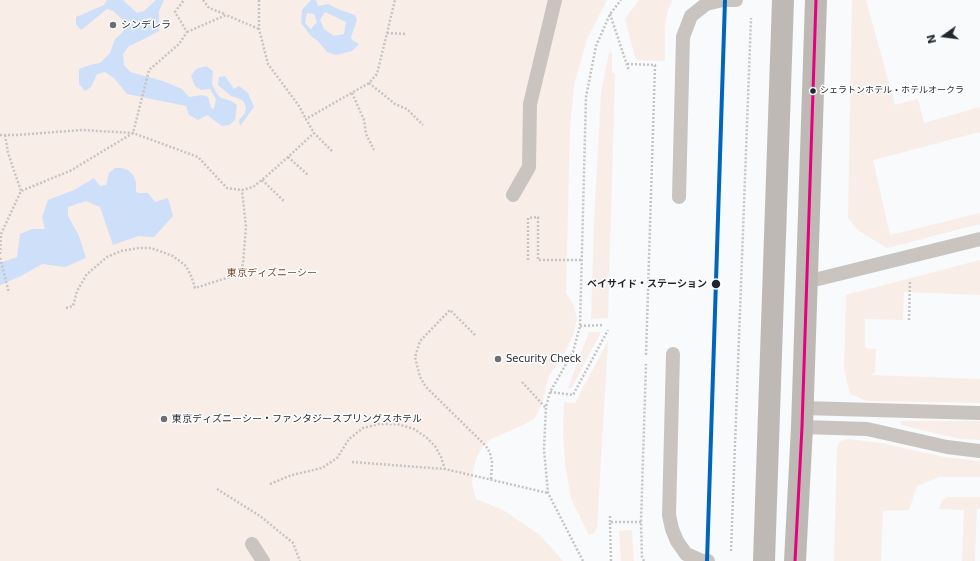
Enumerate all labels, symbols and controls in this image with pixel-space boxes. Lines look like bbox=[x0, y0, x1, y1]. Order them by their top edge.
north arrow bbox=[924, 16, 964, 56]
place label: シンデレラ bbox=[121, 19, 171, 31]
marker: シンデレラ bbox=[108, 20, 118, 30]
text: N bbox=[924, 33, 939, 45]
marker: シェラトンホテル・ホテルオークラ bbox=[808, 86, 818, 96]
place label: シェラトンホテル・ホテルオークラ bbox=[820, 86, 964, 96]
park label: 東京ディズニーシー bbox=[227, 267, 317, 279]
place label: ベイサイド・ステーション bbox=[587, 278, 707, 290]
marker: ベイサイド・ステーション bbox=[710, 278, 722, 290]
place label: Security Check bbox=[506, 353, 581, 365]
marker: Security Check bbox=[493, 354, 503, 364]
place label: 東京ディズニーシー・ファンタジースプリングスホテル bbox=[172, 413, 422, 425]
marker: 東京ディズニーシー・ファンタジースプリングスホテル bbox=[159, 414, 169, 424]

